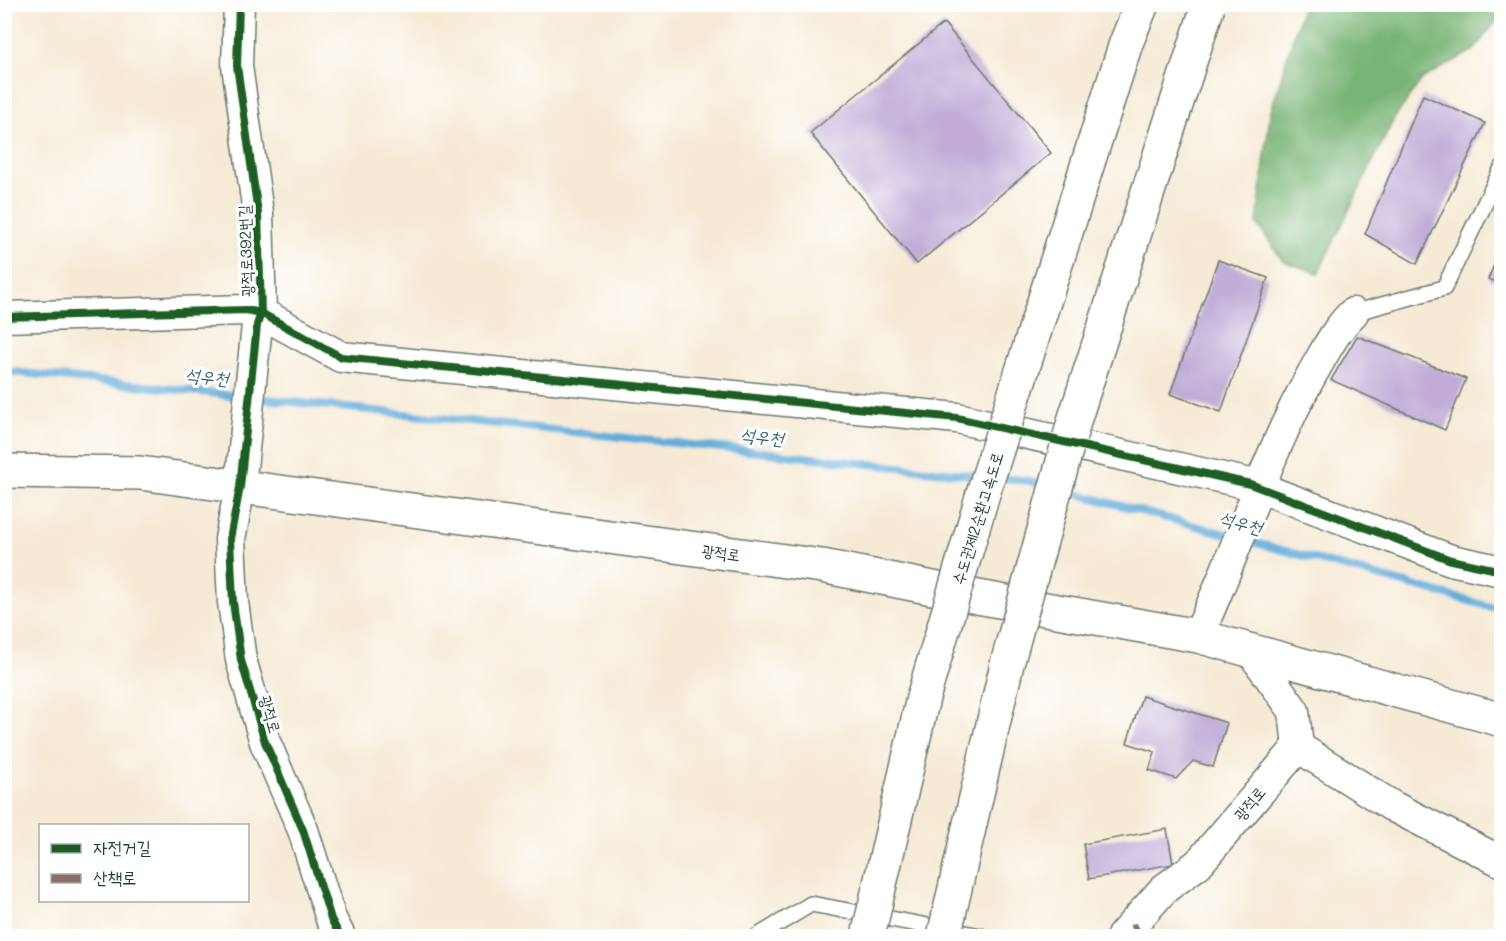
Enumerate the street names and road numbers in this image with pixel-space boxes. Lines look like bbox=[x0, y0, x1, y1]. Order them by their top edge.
street label: 광적로392번길 bbox=[233, 204, 257, 297]
street label: 수도권제2순환고속도로 bbox=[947, 449, 1007, 587]
street label: 광적로 bbox=[700, 539, 742, 565]
street label: 광적로 bbox=[256, 693, 286, 735]
street label: 광적로 bbox=[1229, 781, 1269, 825]

